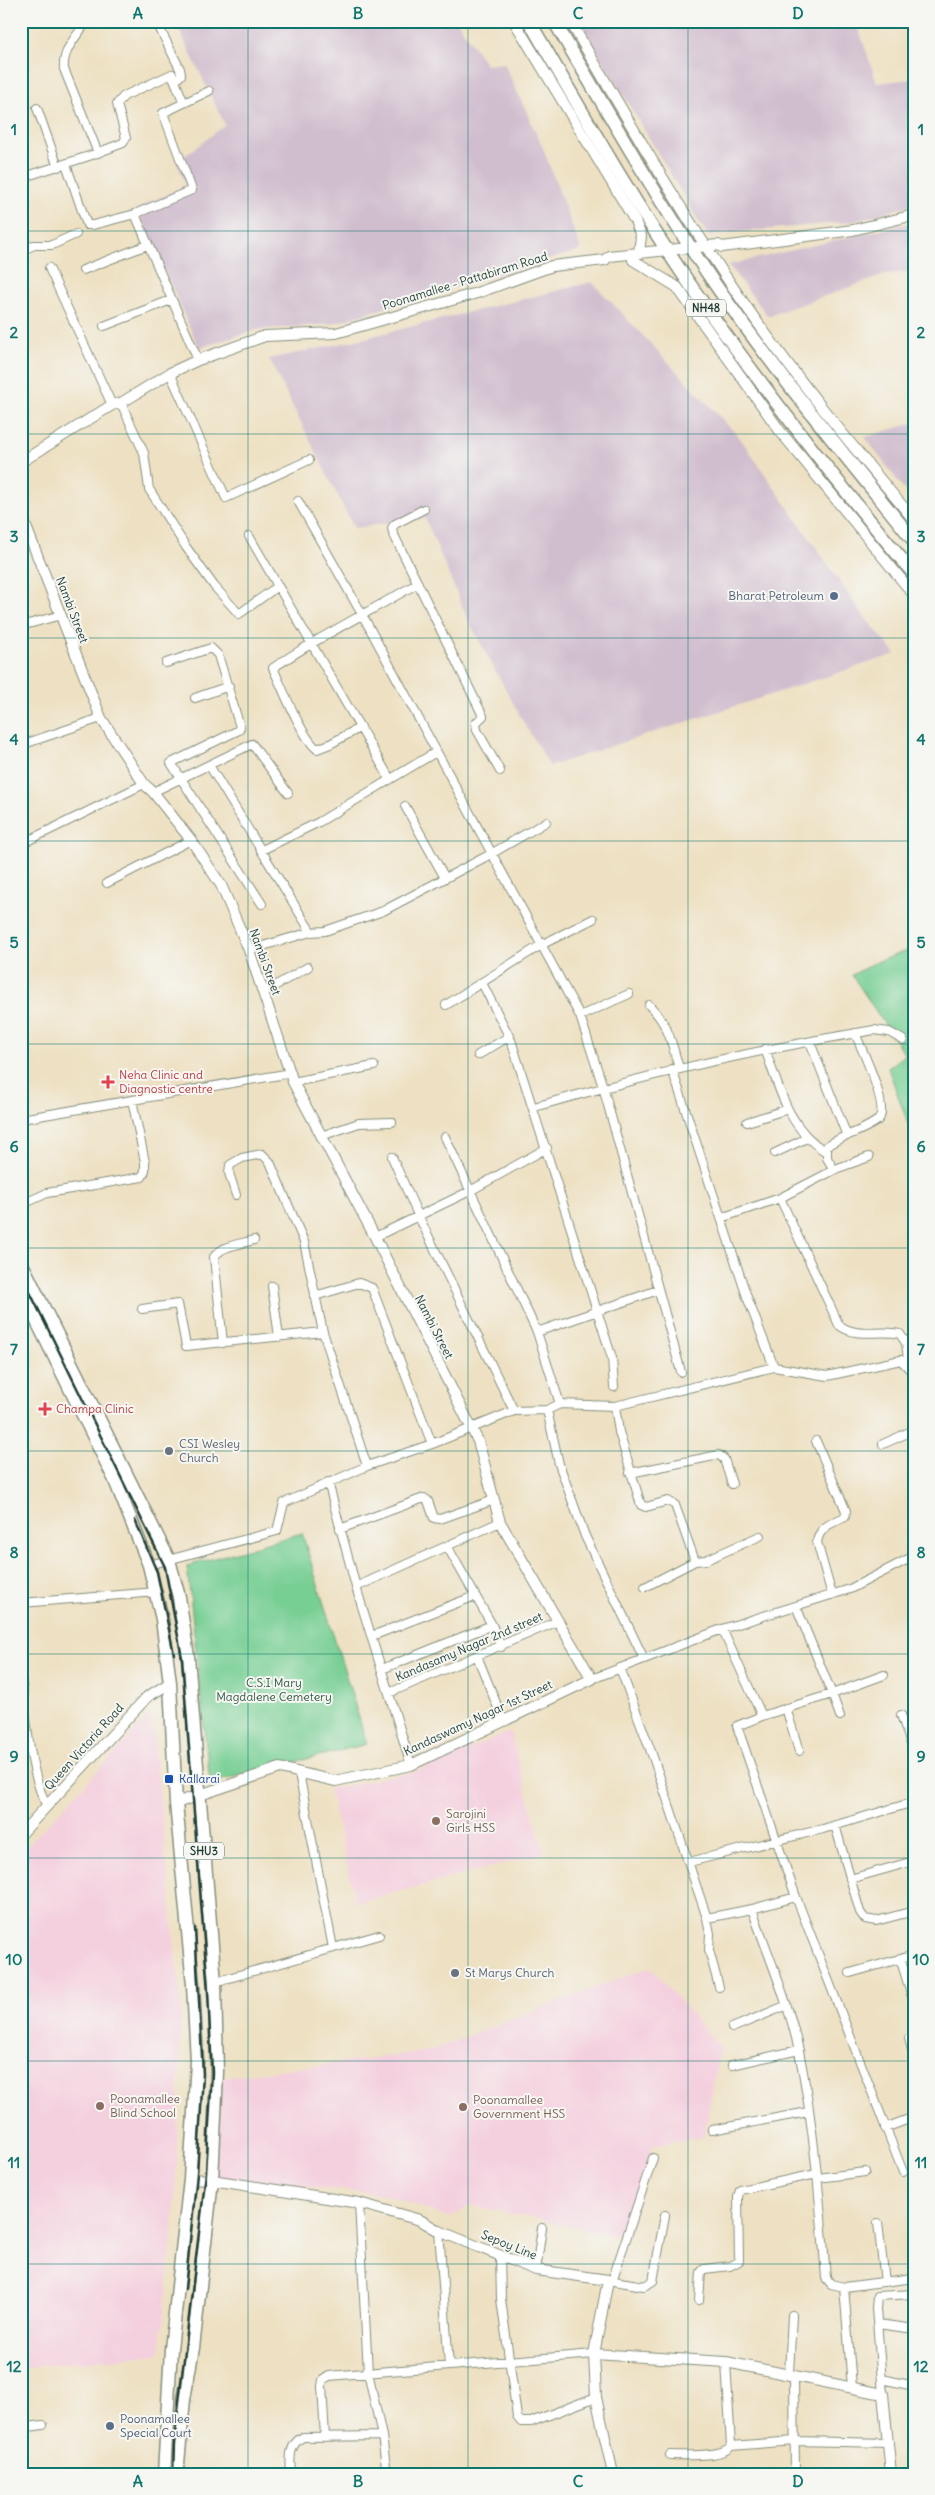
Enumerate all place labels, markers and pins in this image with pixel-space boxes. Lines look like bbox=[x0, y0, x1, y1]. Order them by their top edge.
place label: Bharat Petroleum bbox=[728, 588, 824, 603]
marker: Bharat Petroleum bbox=[828, 590, 840, 602]
place label: Neha Clinic and Diagnostic centre bbox=[119, 1067, 213, 1096]
marker: Neha Clinic and Diagnostic centre bbox=[101, 1075, 115, 1089]
place label: Champa Clinic bbox=[56, 1401, 134, 1416]
marker: Champa Clinic bbox=[38, 1402, 52, 1416]
place label: CSI Wesley Church bbox=[179, 1436, 240, 1465]
marker: CSI Wesley Church bbox=[163, 1445, 175, 1457]
place label: Kallarai bbox=[179, 1771, 220, 1786]
marker: Kallarai bbox=[163, 1773, 175, 1785]
place label: Sarojini Girls HSS bbox=[446, 1806, 496, 1835]
marker: Sarojini Girls HSS bbox=[430, 1815, 442, 1827]
place label: St Marys Church bbox=[465, 1965, 555, 1980]
marker: St Marys Church bbox=[449, 1967, 461, 1979]
place label: Poonamallee Blind School bbox=[110, 2091, 180, 2120]
place label: Poonamallee Government HSS bbox=[473, 2092, 566, 2121]
marker: Poonamallee Blind School bbox=[94, 2100, 106, 2112]
marker: Poonamallee Government HSS bbox=[457, 2101, 469, 2113]
place label: Poonamallee Special Court bbox=[120, 2411, 192, 2440]
marker: Poonamallee Special Court bbox=[104, 2420, 116, 2432]

